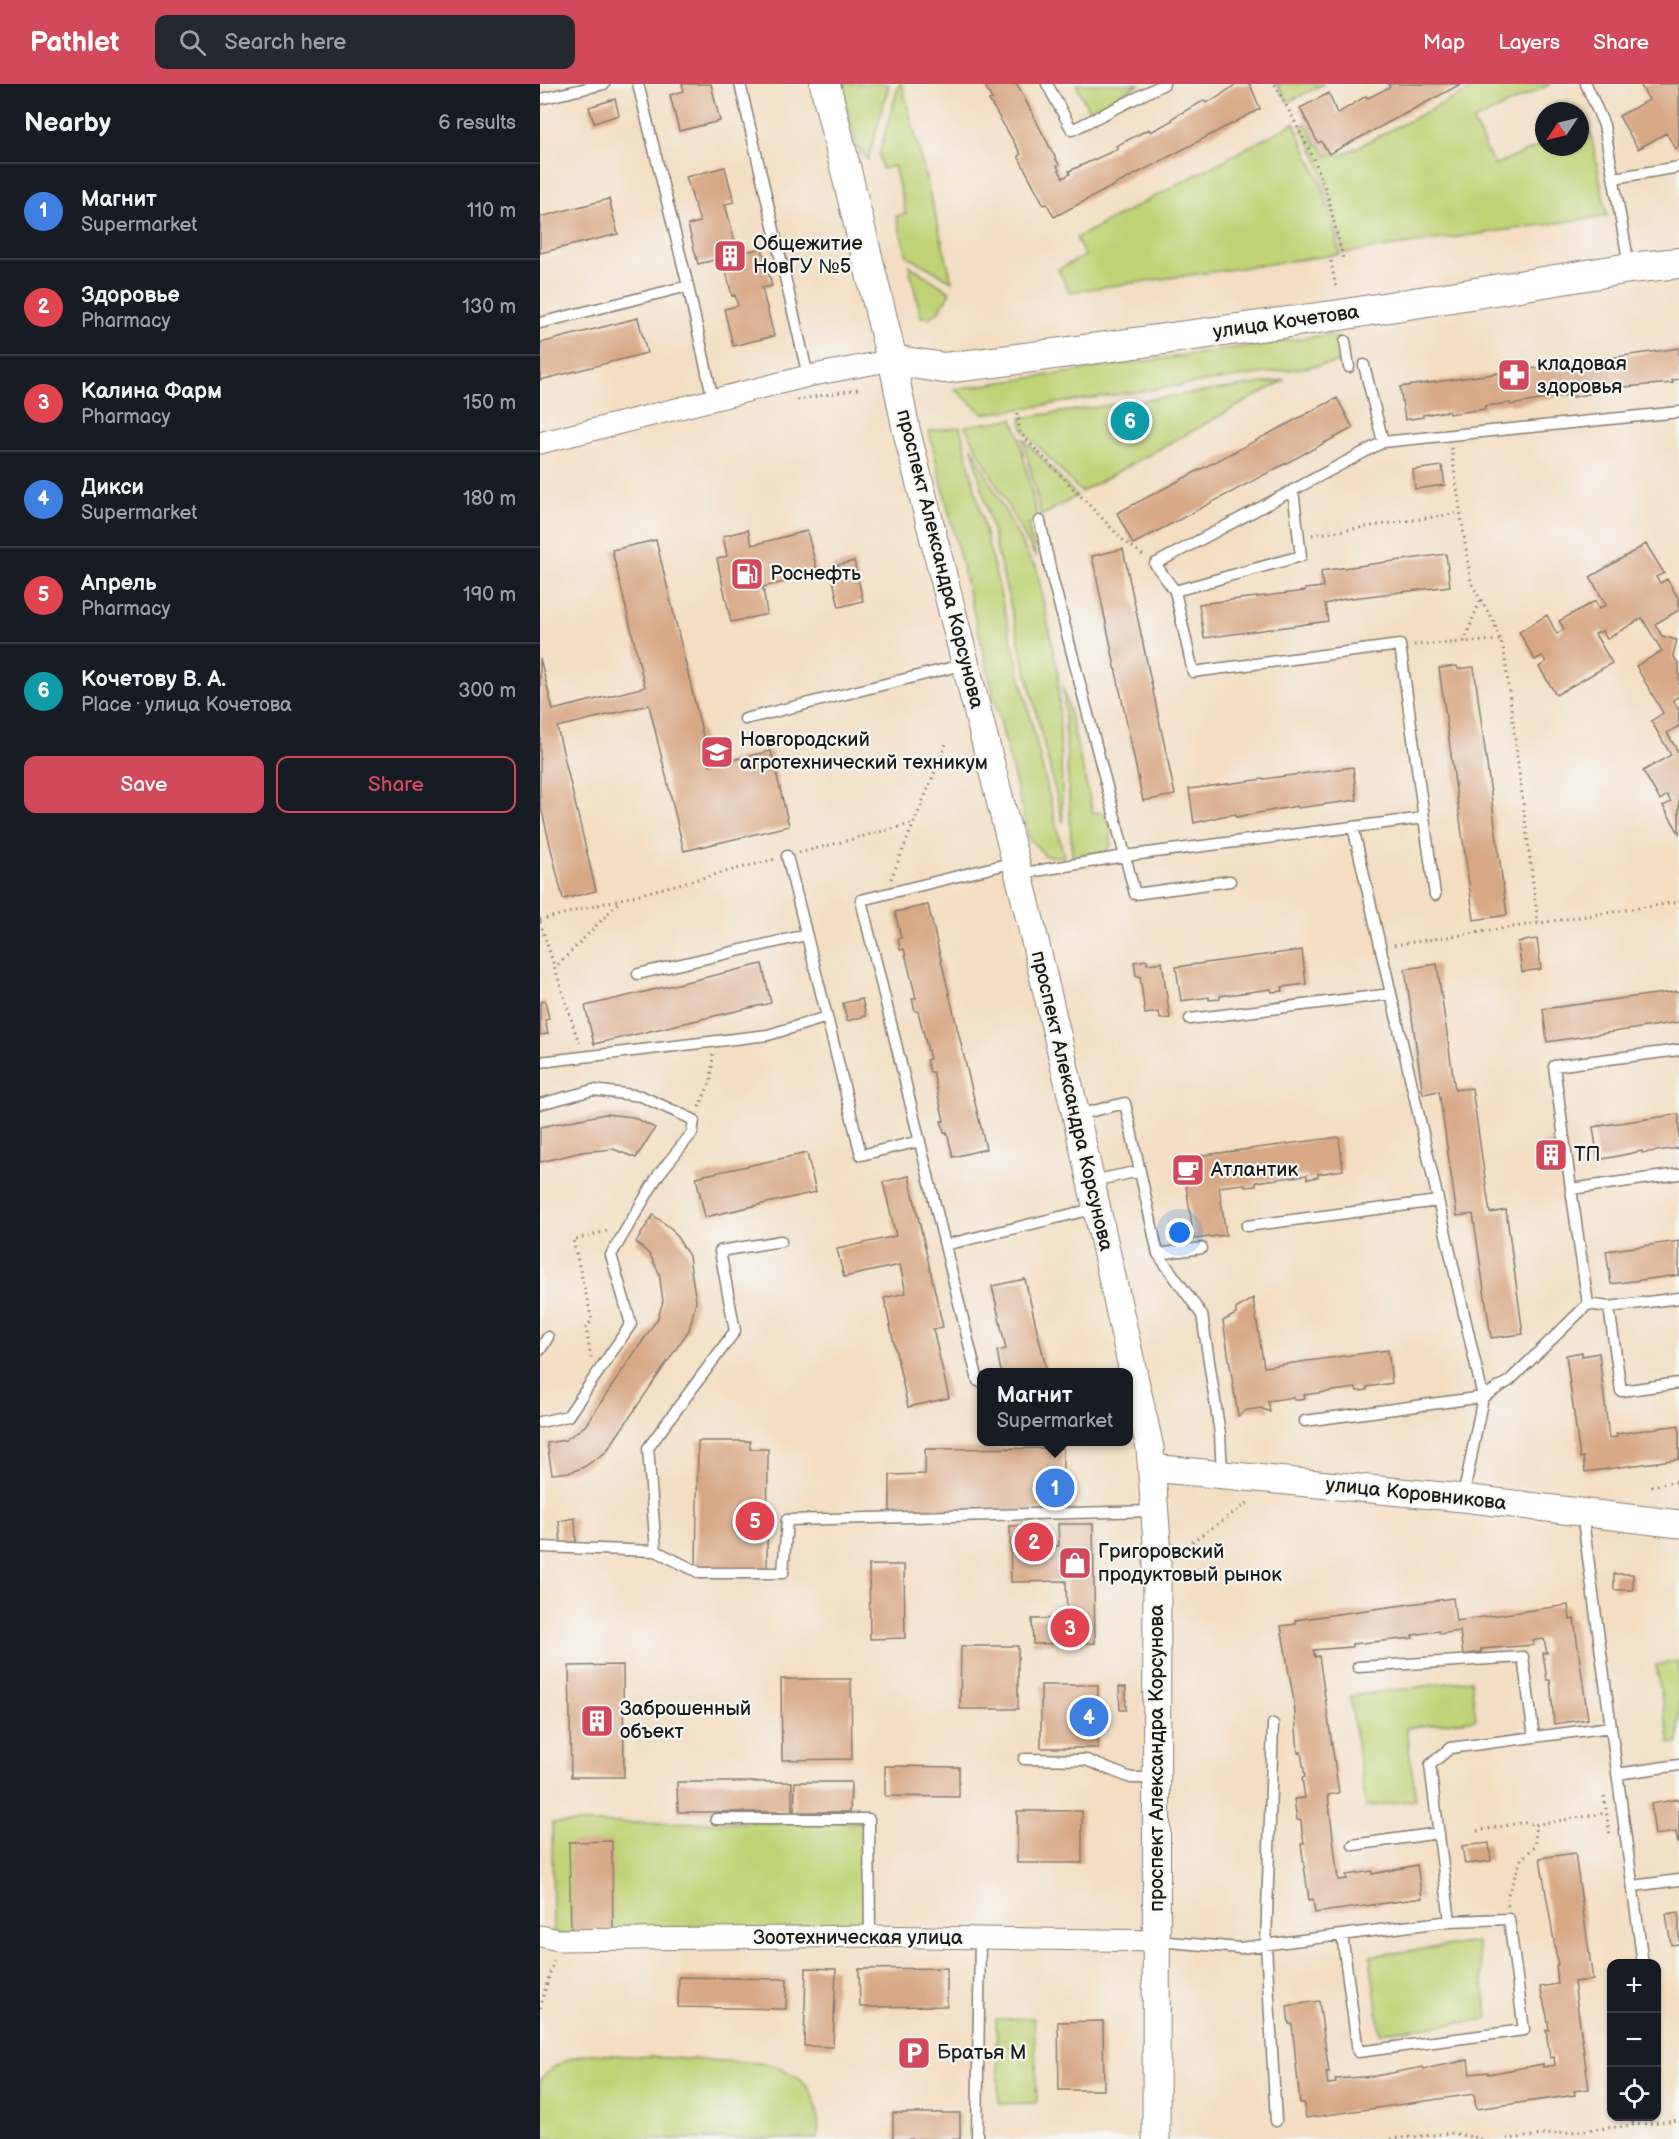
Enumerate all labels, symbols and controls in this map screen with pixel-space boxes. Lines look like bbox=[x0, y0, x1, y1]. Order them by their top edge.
search box bbox=[155, 15, 575, 69]
text: Pathlet bbox=[30, 26, 119, 59]
icon: search bbox=[176, 26, 209, 59]
text: Search here bbox=[224, 29, 346, 56]
text: Map bbox=[1423, 30, 1465, 55]
text: Layers bbox=[1498, 30, 1560, 55]
text: Share bbox=[1593, 30, 1649, 55]
north arrow bbox=[1535, 102, 1589, 156]
text: Nearby bbox=[24, 108, 111, 139]
text: 6 results bbox=[438, 111, 516, 135]
text: Магнит bbox=[81, 186, 157, 213]
text: 1 bbox=[39, 199, 48, 223]
text: 110 m bbox=[467, 199, 516, 223]
text: Supermarket bbox=[81, 213, 197, 237]
place label: Общежитие НовГУ №5 bbox=[753, 232, 863, 279]
building icon: Общежитие НовГУ №5 bbox=[712, 238, 748, 274]
text: Здоровье bbox=[81, 282, 180, 309]
text: 2 bbox=[38, 295, 49, 319]
text: 130 m bbox=[462, 295, 516, 319]
street label: улица Кочетова bbox=[1211, 300, 1361, 344]
text: Pharmacy bbox=[81, 309, 171, 333]
place label: кладовая здоровья bbox=[1537, 352, 1627, 399]
pharmacy icon: кладовая здоровья bbox=[1496, 357, 1532, 393]
text: Калина Фарм bbox=[81, 378, 222, 405]
text: 3 bbox=[38, 391, 49, 415]
text: 150 m bbox=[463, 391, 516, 415]
pin: 6 bbox=[1110, 398, 1150, 444]
text: Pharmacy bbox=[81, 405, 171, 429]
street label: проспект Александра Корсунова bbox=[891, 407, 989, 711]
text: Дикси bbox=[81, 474, 144, 501]
text: 4 bbox=[38, 487, 49, 511]
text: 180 m bbox=[463, 487, 516, 511]
text: Supermarket bbox=[81, 501, 197, 525]
fuel station icon: Роснефть bbox=[729, 556, 765, 592]
place label: Роснефть bbox=[770, 562, 861, 586]
text: Апрель bbox=[81, 570, 156, 597]
text: 5 bbox=[38, 583, 49, 607]
text: 190 m bbox=[463, 583, 516, 607]
text: Pharmacy bbox=[81, 597, 171, 621]
text: Кочетову В. А. bbox=[81, 666, 226, 693]
text: 6 bbox=[37, 679, 50, 703]
text: 300 m bbox=[458, 679, 516, 703]
text: Place · улица Кочетова bbox=[81, 693, 292, 717]
place label: Новгородский агротехнический техникум bbox=[740, 728, 988, 775]
school or university icon: Новгородский агротехнический техникум bbox=[699, 734, 735, 770]
button: Save bbox=[24, 756, 264, 813]
button: Share bbox=[276, 756, 516, 813]
street label: проспект Александра Корсунова bbox=[1026, 949, 1118, 1254]
building icon: ТП bbox=[1533, 1137, 1569, 1173]
place label: ТП bbox=[1574, 1143, 1601, 1167]
cafe icon: Атлантик bbox=[1170, 1152, 1206, 1188]
place label: Атлантик bbox=[1210, 1158, 1298, 1182]
your location bbox=[1165, 1218, 1194, 1247]
popup bbox=[977, 1368, 1133, 1446]
text: Магнит bbox=[997, 1382, 1072, 1409]
text: Supermarket bbox=[997, 1409, 1113, 1433]
pin: 1 bbox=[1036, 1466, 1074, 1510]
street label: улица Коровникова bbox=[1324, 1473, 1508, 1515]
pin: 5 bbox=[736, 1498, 774, 1544]
pin: 2 bbox=[1014, 1520, 1054, 1564]
place label: Григоровский продуктовый рынок bbox=[1098, 1540, 1282, 1587]
shop icon: Григоровский продуктовый рынок bbox=[1057, 1545, 1093, 1581]
street label: проспект Александра Корсунова bbox=[1145, 1604, 1169, 1912]
pin: 3 bbox=[1050, 1606, 1090, 1650]
pin: 4 bbox=[1070, 1694, 1108, 1740]
place label: Заброшенный объект bbox=[620, 1697, 751, 1744]
building icon: Заброшенный объект bbox=[579, 1703, 615, 1739]
street label: Зоотехническая улица bbox=[753, 1926, 963, 1950]
map controls bbox=[1607, 1959, 1661, 2121]
button: + bbox=[1607, 1959, 1661, 2013]
button: − bbox=[1607, 2013, 1661, 2067]
parking icon: Братья М bbox=[896, 2035, 932, 2071]
place label: Братья М bbox=[937, 2041, 1026, 2065]
button: locate bbox=[1607, 2067, 1661, 2121]

